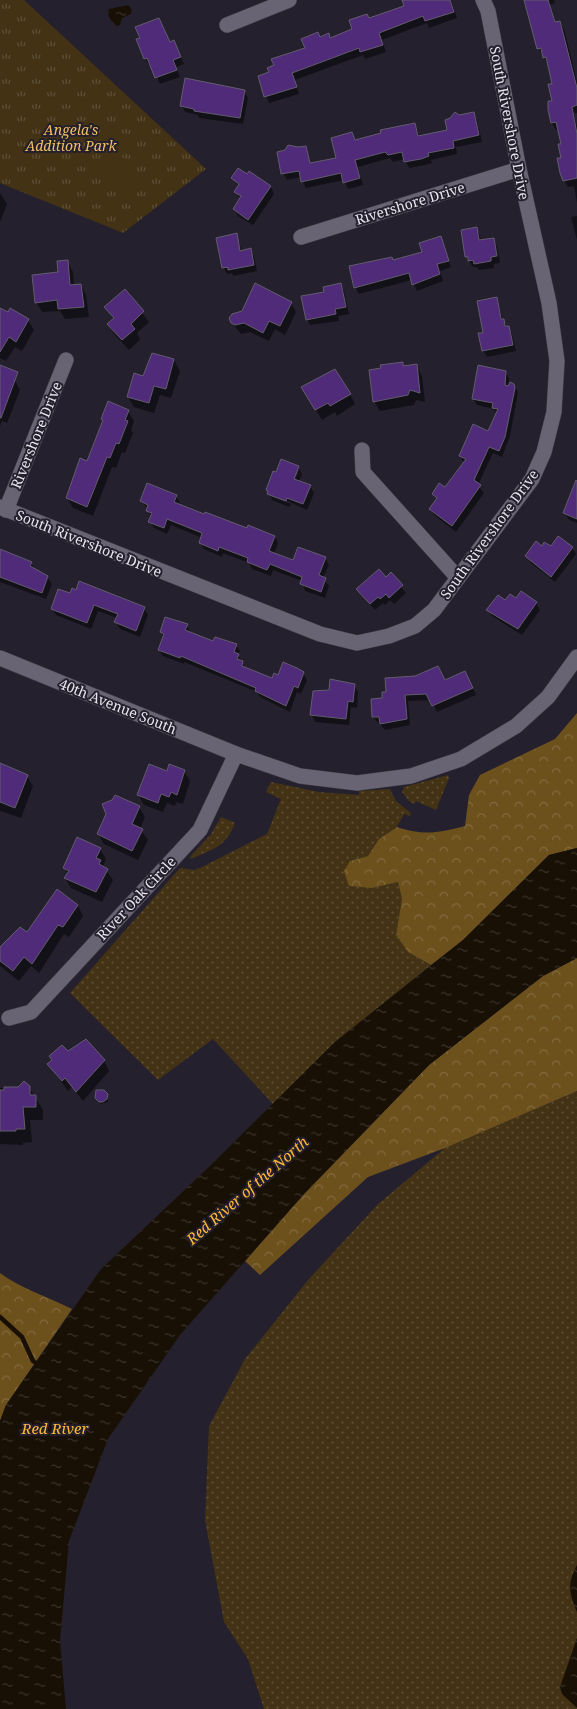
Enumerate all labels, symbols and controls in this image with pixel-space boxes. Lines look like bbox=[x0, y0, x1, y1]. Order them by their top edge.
street label: South Rivershore Drive bbox=[486, 45, 534, 201]
park label: Angela's Addition Park bbox=[25, 120, 117, 155]
street label: Rivershore Drive bbox=[353, 177, 467, 229]
street label: Rivershore Drive bbox=[6, 379, 66, 491]
street label: South Rivershore Drive bbox=[436, 465, 542, 603]
street label: South Rivershore Drive bbox=[13, 505, 165, 581]
street label: 40th Avenue South bbox=[56, 674, 180, 738]
street label: River Oak Circle bbox=[92, 852, 180, 944]
water label: Red River of the North bbox=[181, 1131, 312, 1249]
water label: Red River bbox=[21, 1418, 89, 1438]

